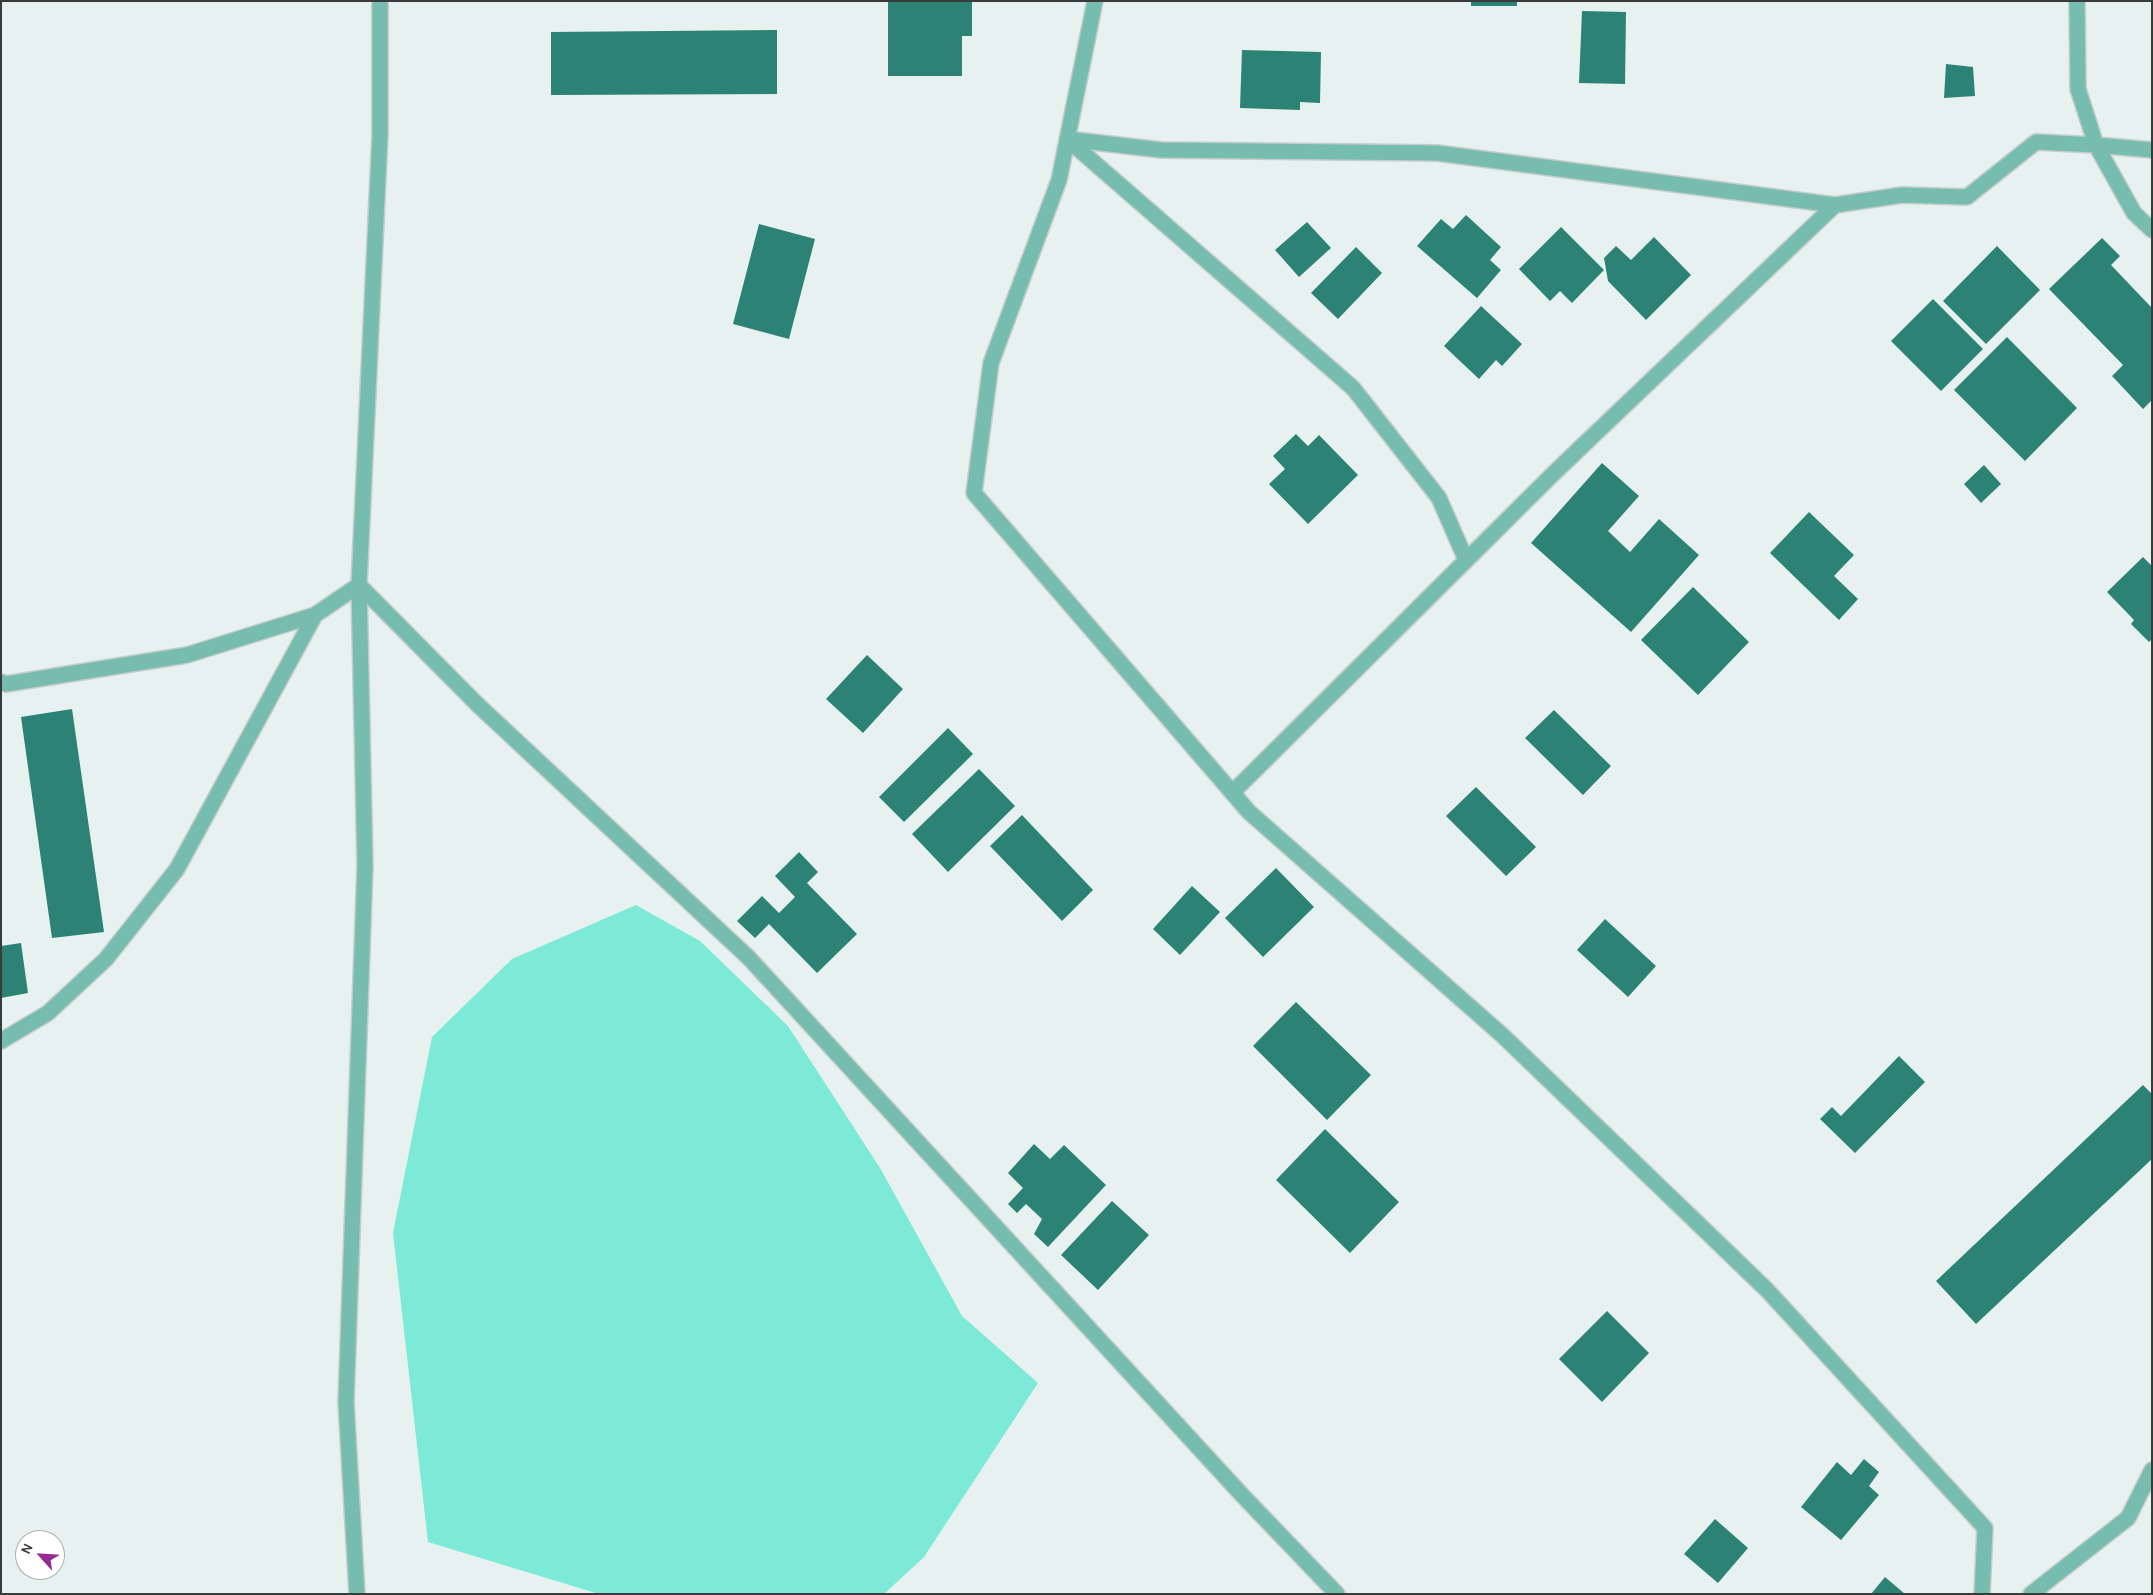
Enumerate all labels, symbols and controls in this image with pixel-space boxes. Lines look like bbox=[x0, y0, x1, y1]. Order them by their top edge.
north arrow bbox=[15, 1530, 65, 1580]
text: N bbox=[17, 1540, 37, 1557]

